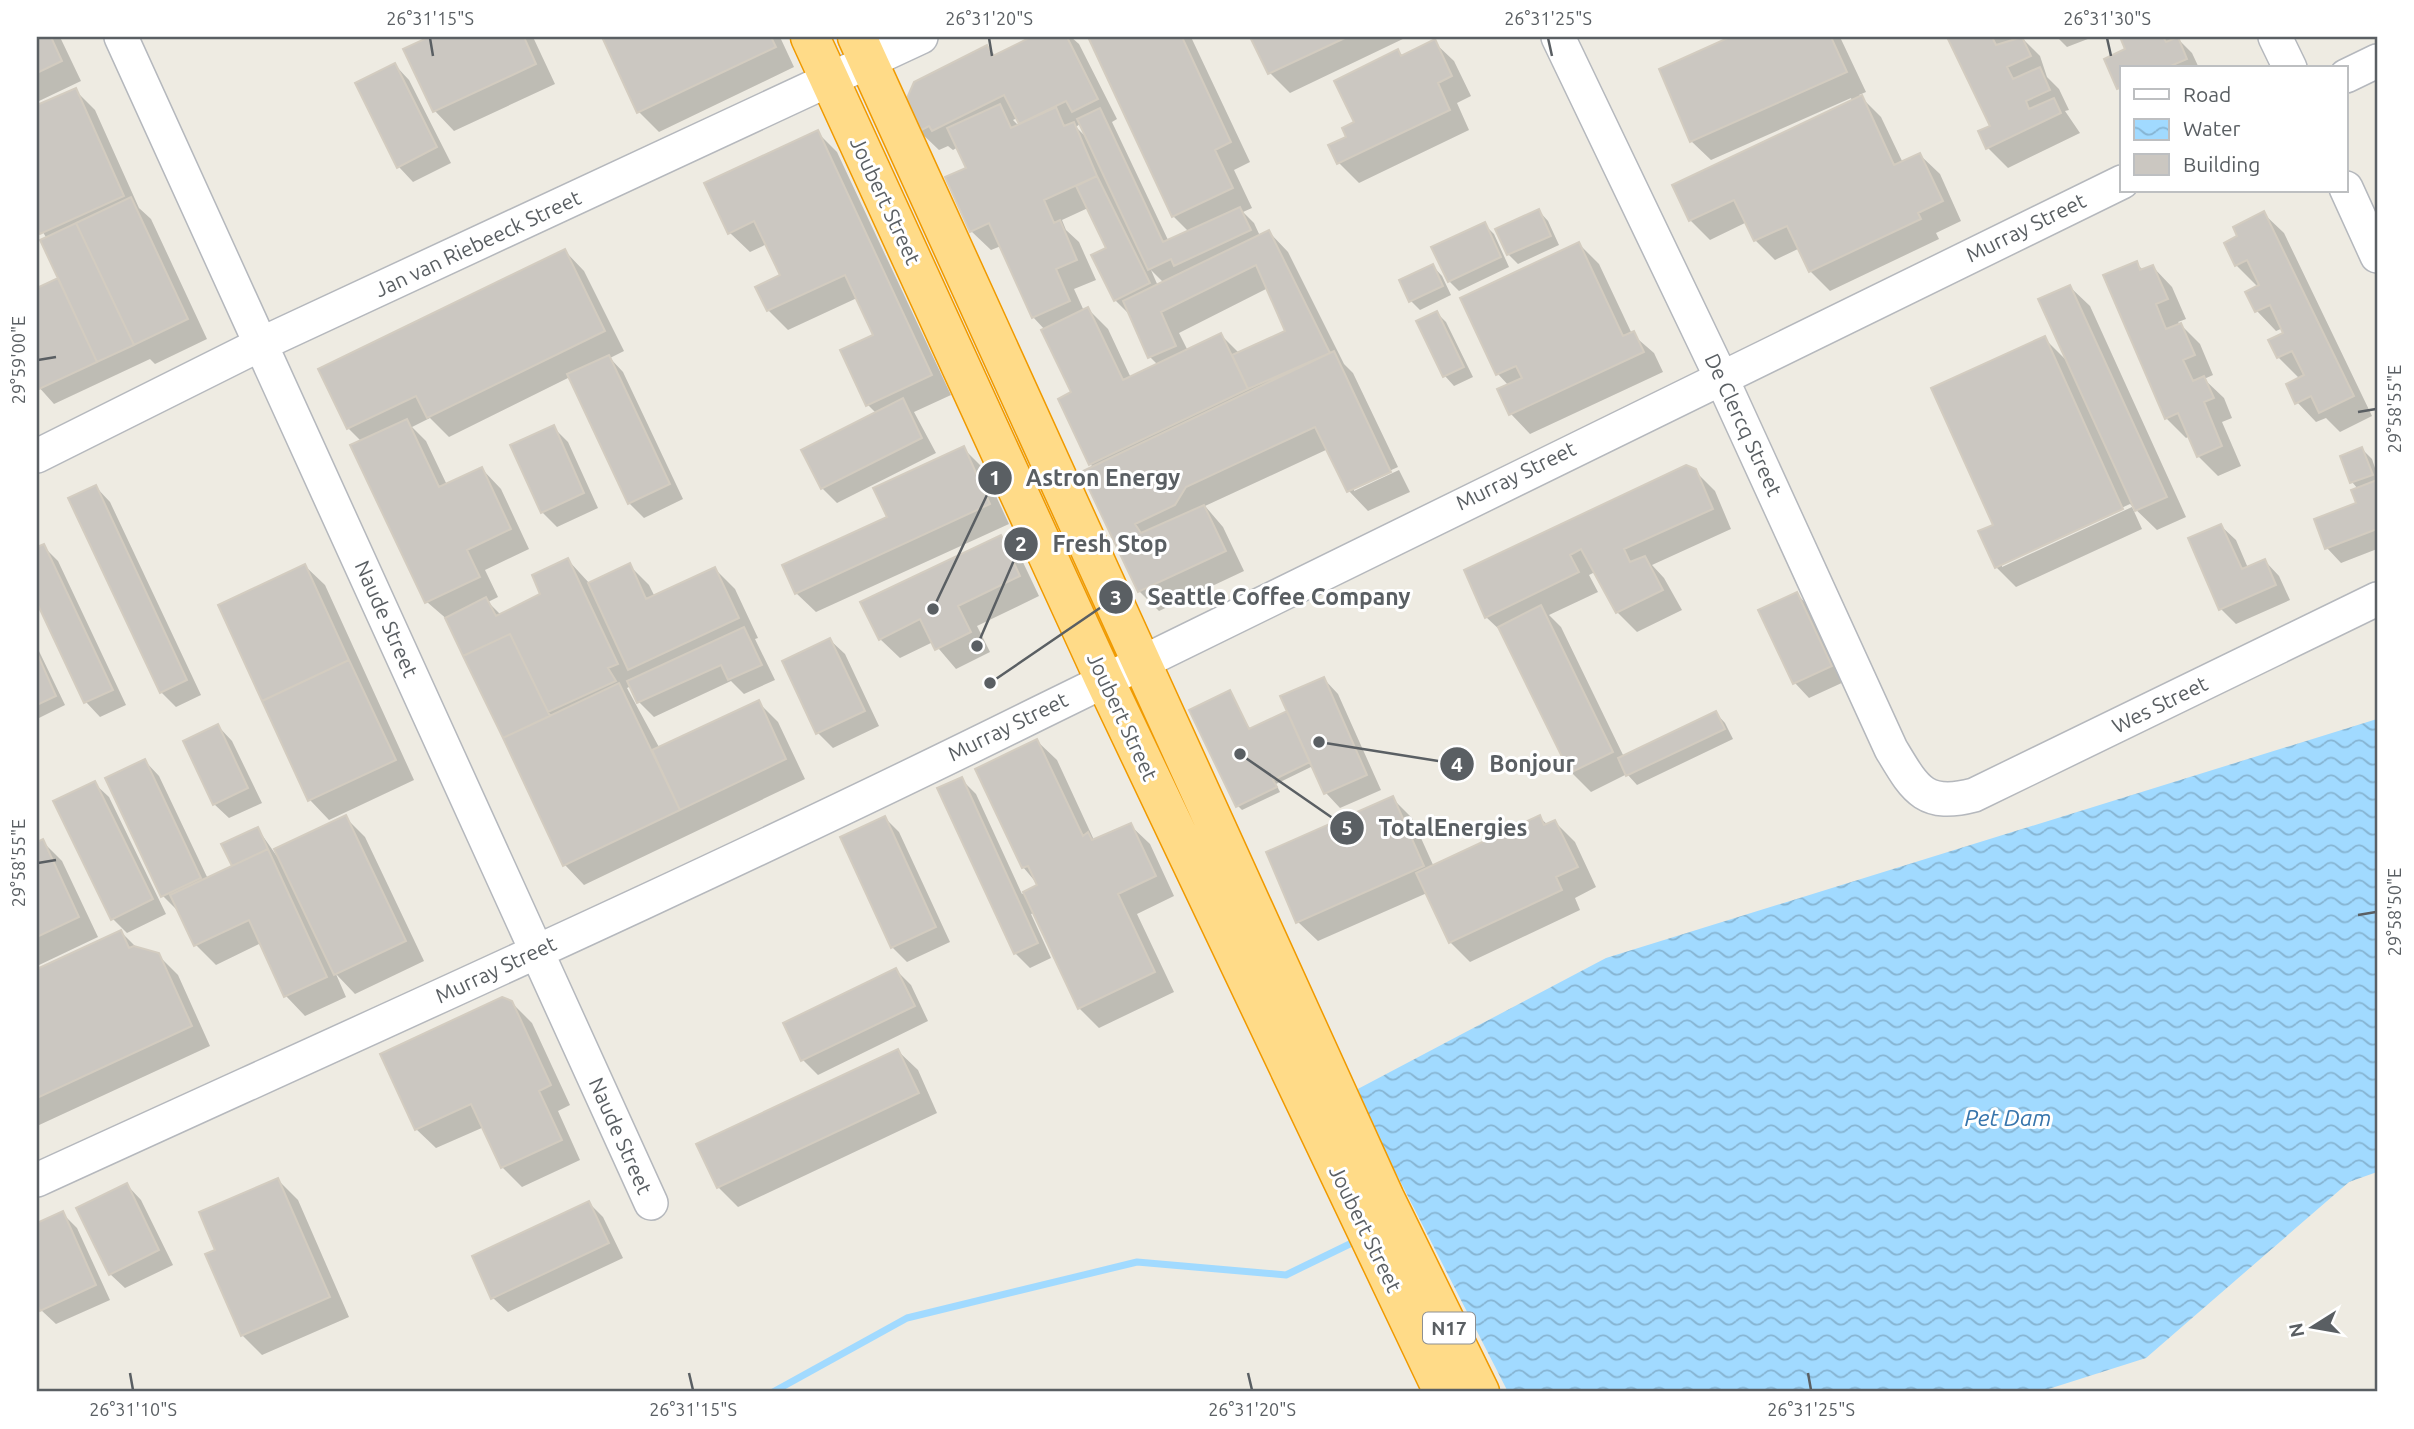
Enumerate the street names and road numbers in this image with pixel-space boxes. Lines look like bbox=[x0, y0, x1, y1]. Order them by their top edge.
street label: Joubert Street bbox=[846, 133, 926, 268]
street label: Jan van Riebeeck Street bbox=[371, 185, 585, 301]
street label: Murray Street bbox=[1962, 188, 2089, 266]
street label: De Clercq Street bbox=[1700, 349, 1787, 500]
street label: Murray Street bbox=[1452, 436, 1579, 514]
street label: Naude Street bbox=[351, 557, 423, 681]
street label: Joubert Street bbox=[1083, 649, 1163, 784]
street label: Wes Street bbox=[2108, 671, 2211, 738]
street label: Murray Street bbox=[944, 687, 1071, 765]
street label: Murray Street bbox=[431, 931, 560, 1008]
street label: Naude Street bbox=[585, 1074, 657, 1198]
street label: Joubert Street bbox=[1325, 1161, 1407, 1296]
road number: N17 bbox=[1423, 1312, 1475, 1344]

